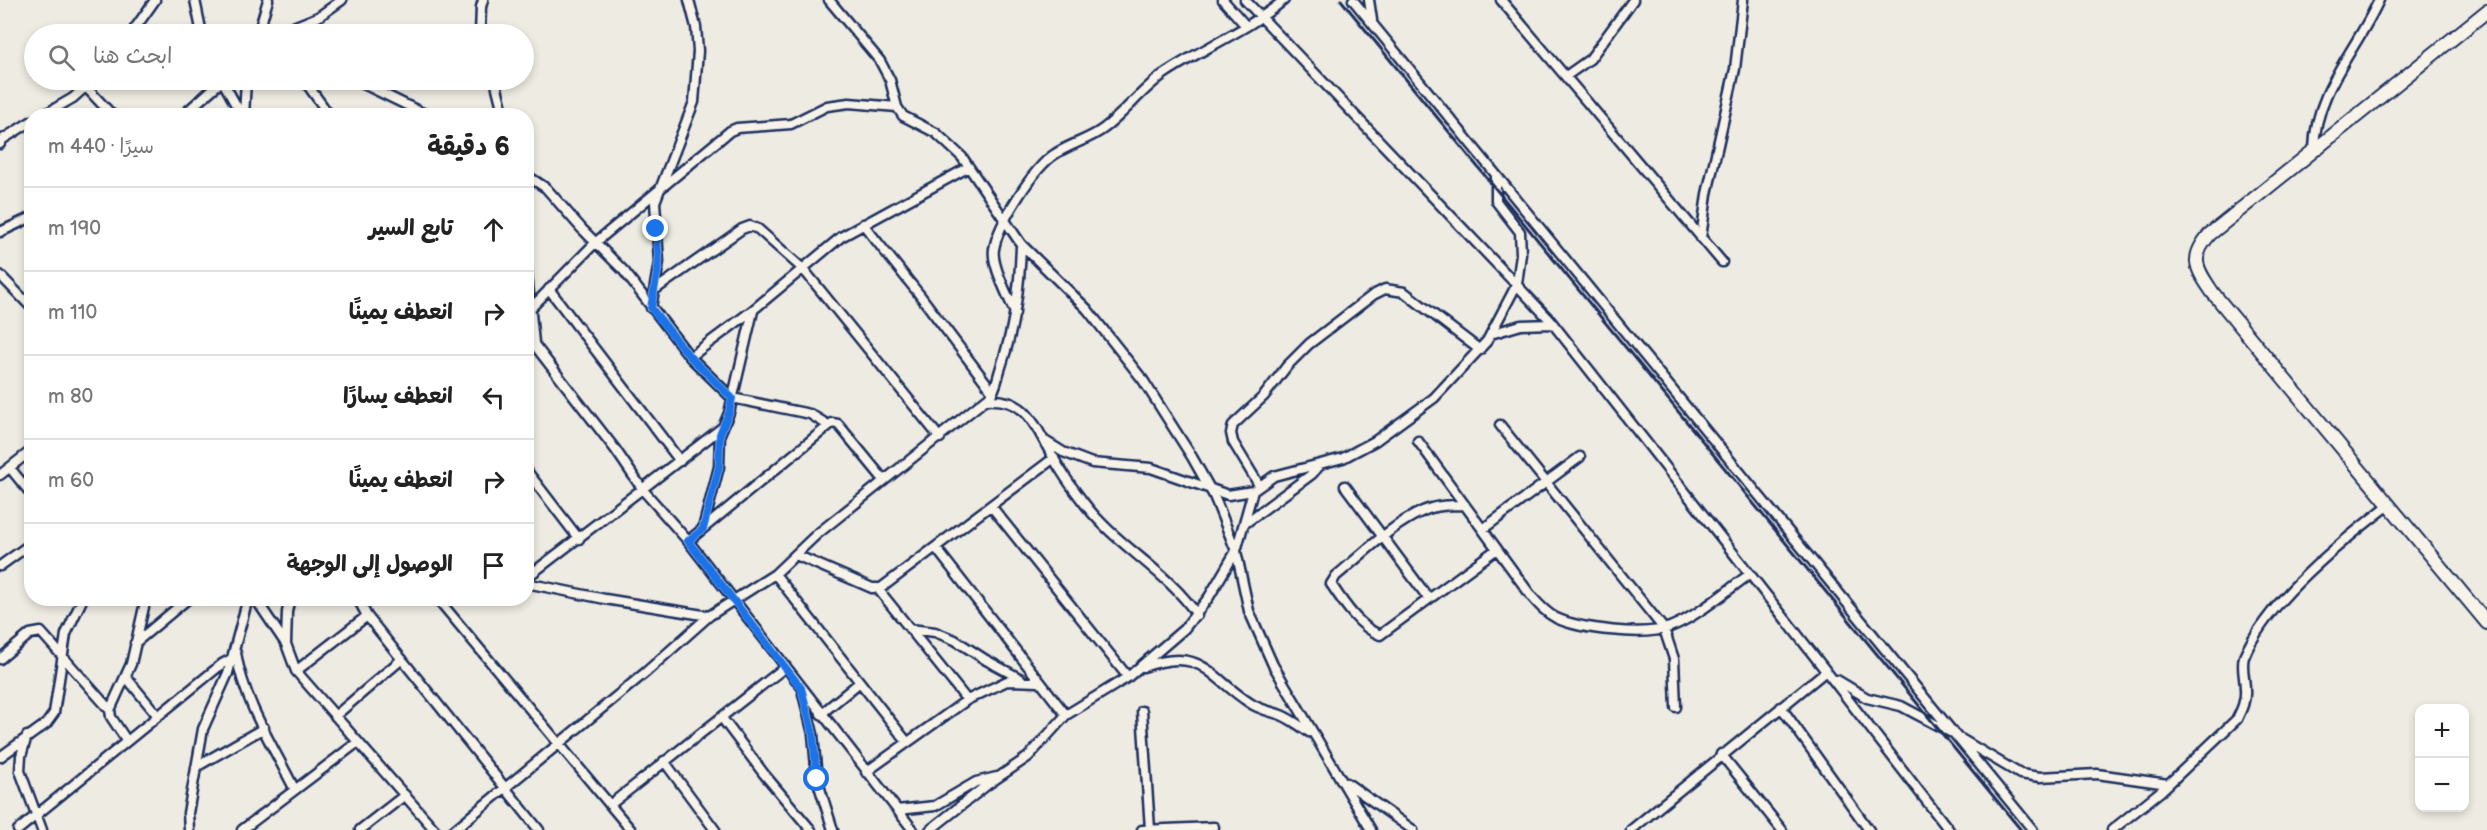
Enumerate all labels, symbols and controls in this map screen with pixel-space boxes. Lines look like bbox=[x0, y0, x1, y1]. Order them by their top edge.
search box bbox=[24, 24, 534, 90]
icon: search bbox=[45, 41, 78, 74]
text: ابحث هنا bbox=[93, 43, 173, 70]
text: 6 دقيقة bbox=[427, 132, 510, 163]
text: سيرًا · 440 m bbox=[48, 135, 154, 159]
icon: ahead bbox=[477, 213, 510, 246]
text: تابع السير bbox=[369, 215, 453, 242]
route end bbox=[642, 215, 668, 241]
text: 190 m bbox=[48, 217, 101, 241]
icon: right bbox=[477, 297, 510, 330]
text: انعطف يمينًا bbox=[349, 299, 453, 326]
text: 110 m bbox=[48, 301, 97, 325]
icon: left bbox=[477, 381, 510, 414]
text: انعطف يسارًا bbox=[343, 383, 453, 410]
text: 80 m bbox=[48, 385, 93, 409]
icon: right bbox=[477, 465, 510, 498]
text: انعطف يمينًا bbox=[349, 467, 453, 494]
text: 60 m bbox=[48, 469, 94, 493]
icon: arrive bbox=[477, 549, 510, 582]
text: الوصول إلى الوجهة bbox=[286, 551, 453, 578]
map controls bbox=[2415, 704, 2469, 812]
button: + bbox=[2415, 704, 2469, 758]
button: − bbox=[2415, 758, 2469, 812]
route start bbox=[803, 765, 829, 791]

